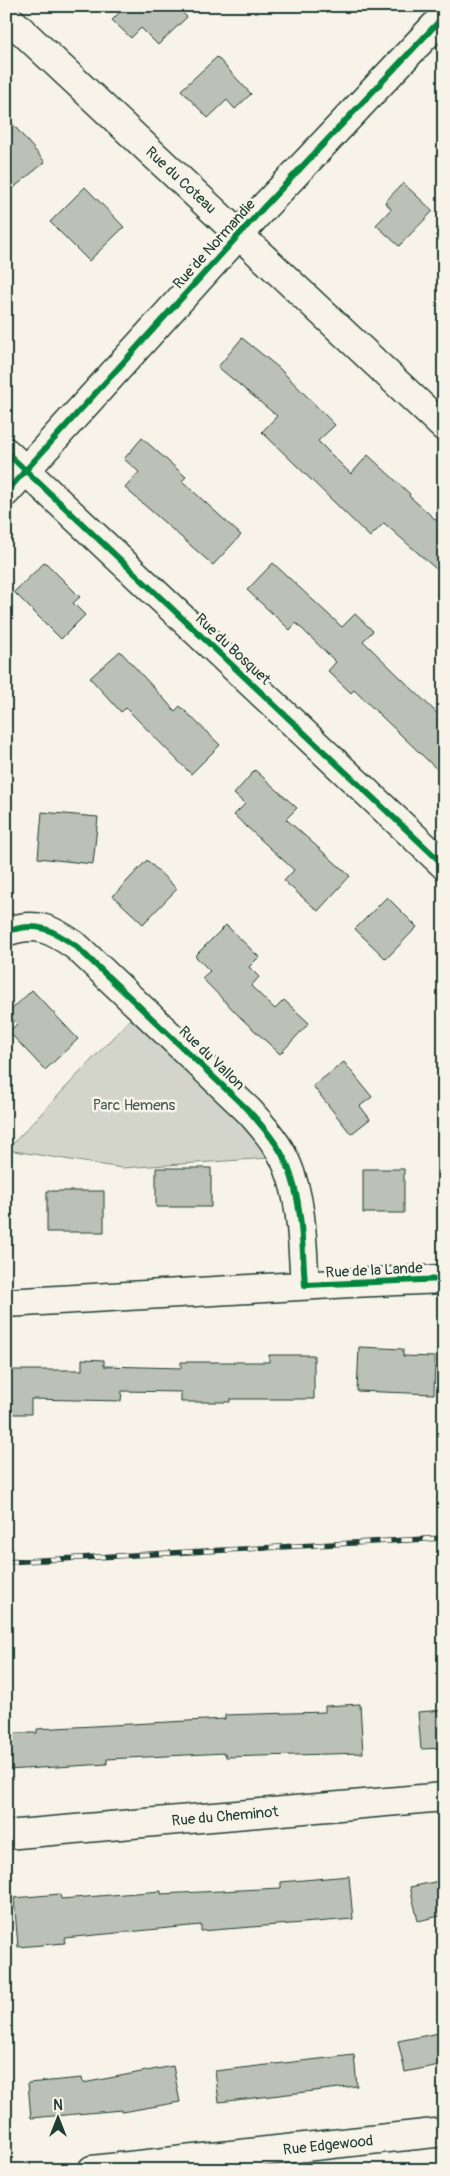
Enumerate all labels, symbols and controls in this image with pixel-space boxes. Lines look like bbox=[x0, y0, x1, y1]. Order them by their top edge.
street label: Rue du Coteau bbox=[141, 143, 220, 218]
street label: Rue de Normandie bbox=[169, 195, 260, 293]
street label: Rue du Bosquet bbox=[191, 610, 275, 690]
street label: Rue du Vallon bbox=[175, 1022, 249, 1095]
park label: Parc Hemens bbox=[93, 1096, 175, 1115]
street label: Rue de la Lande bbox=[325, 1258, 424, 1283]
street label: Rue du Cheminot bbox=[171, 1802, 280, 1831]
north arrow bbox=[32, 2094, 82, 2144]
text: N bbox=[53, 2097, 63, 2114]
street label: Rue Edgewood bbox=[282, 2131, 374, 2160]

